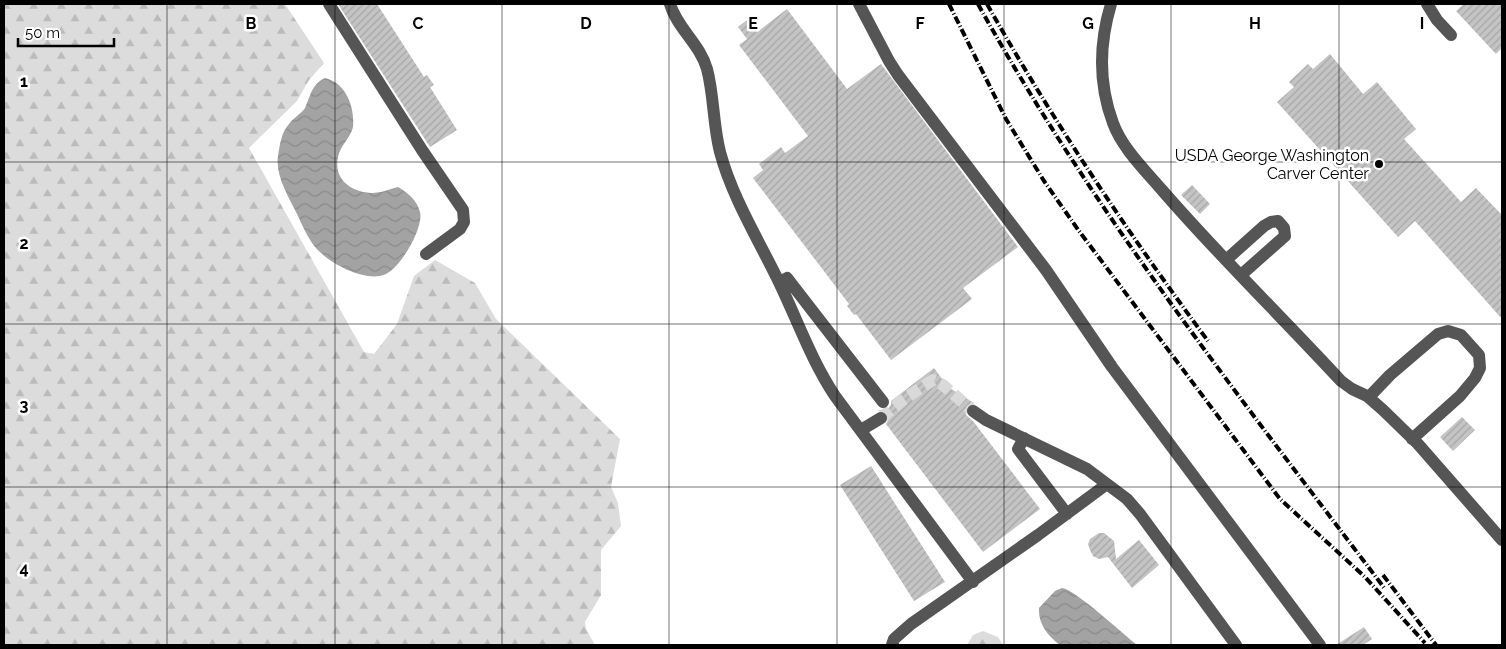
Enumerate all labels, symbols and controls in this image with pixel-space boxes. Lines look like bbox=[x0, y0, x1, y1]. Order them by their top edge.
text: B bbox=[246, 14, 257, 33]
text: C bbox=[413, 14, 424, 33]
text: D bbox=[580, 14, 592, 33]
text: E bbox=[748, 14, 758, 33]
text: F bbox=[915, 14, 925, 33]
text: G bbox=[1082, 14, 1094, 33]
text: H bbox=[1249, 14, 1261, 33]
text: I bbox=[1420, 14, 1424, 33]
scale bar bbox=[18, 15, 114, 47]
text: 50 m bbox=[25, 24, 60, 42]
text: 1 bbox=[20, 72, 28, 91]
place label: USDA George Washington Carver Center bbox=[1175, 146, 1369, 183]
marker: USDA George Washington Carver Center bbox=[1373, 158, 1385, 170]
text: 2 bbox=[19, 234, 29, 253]
text: 3 bbox=[20, 396, 29, 415]
text: 4 bbox=[19, 559, 29, 578]

